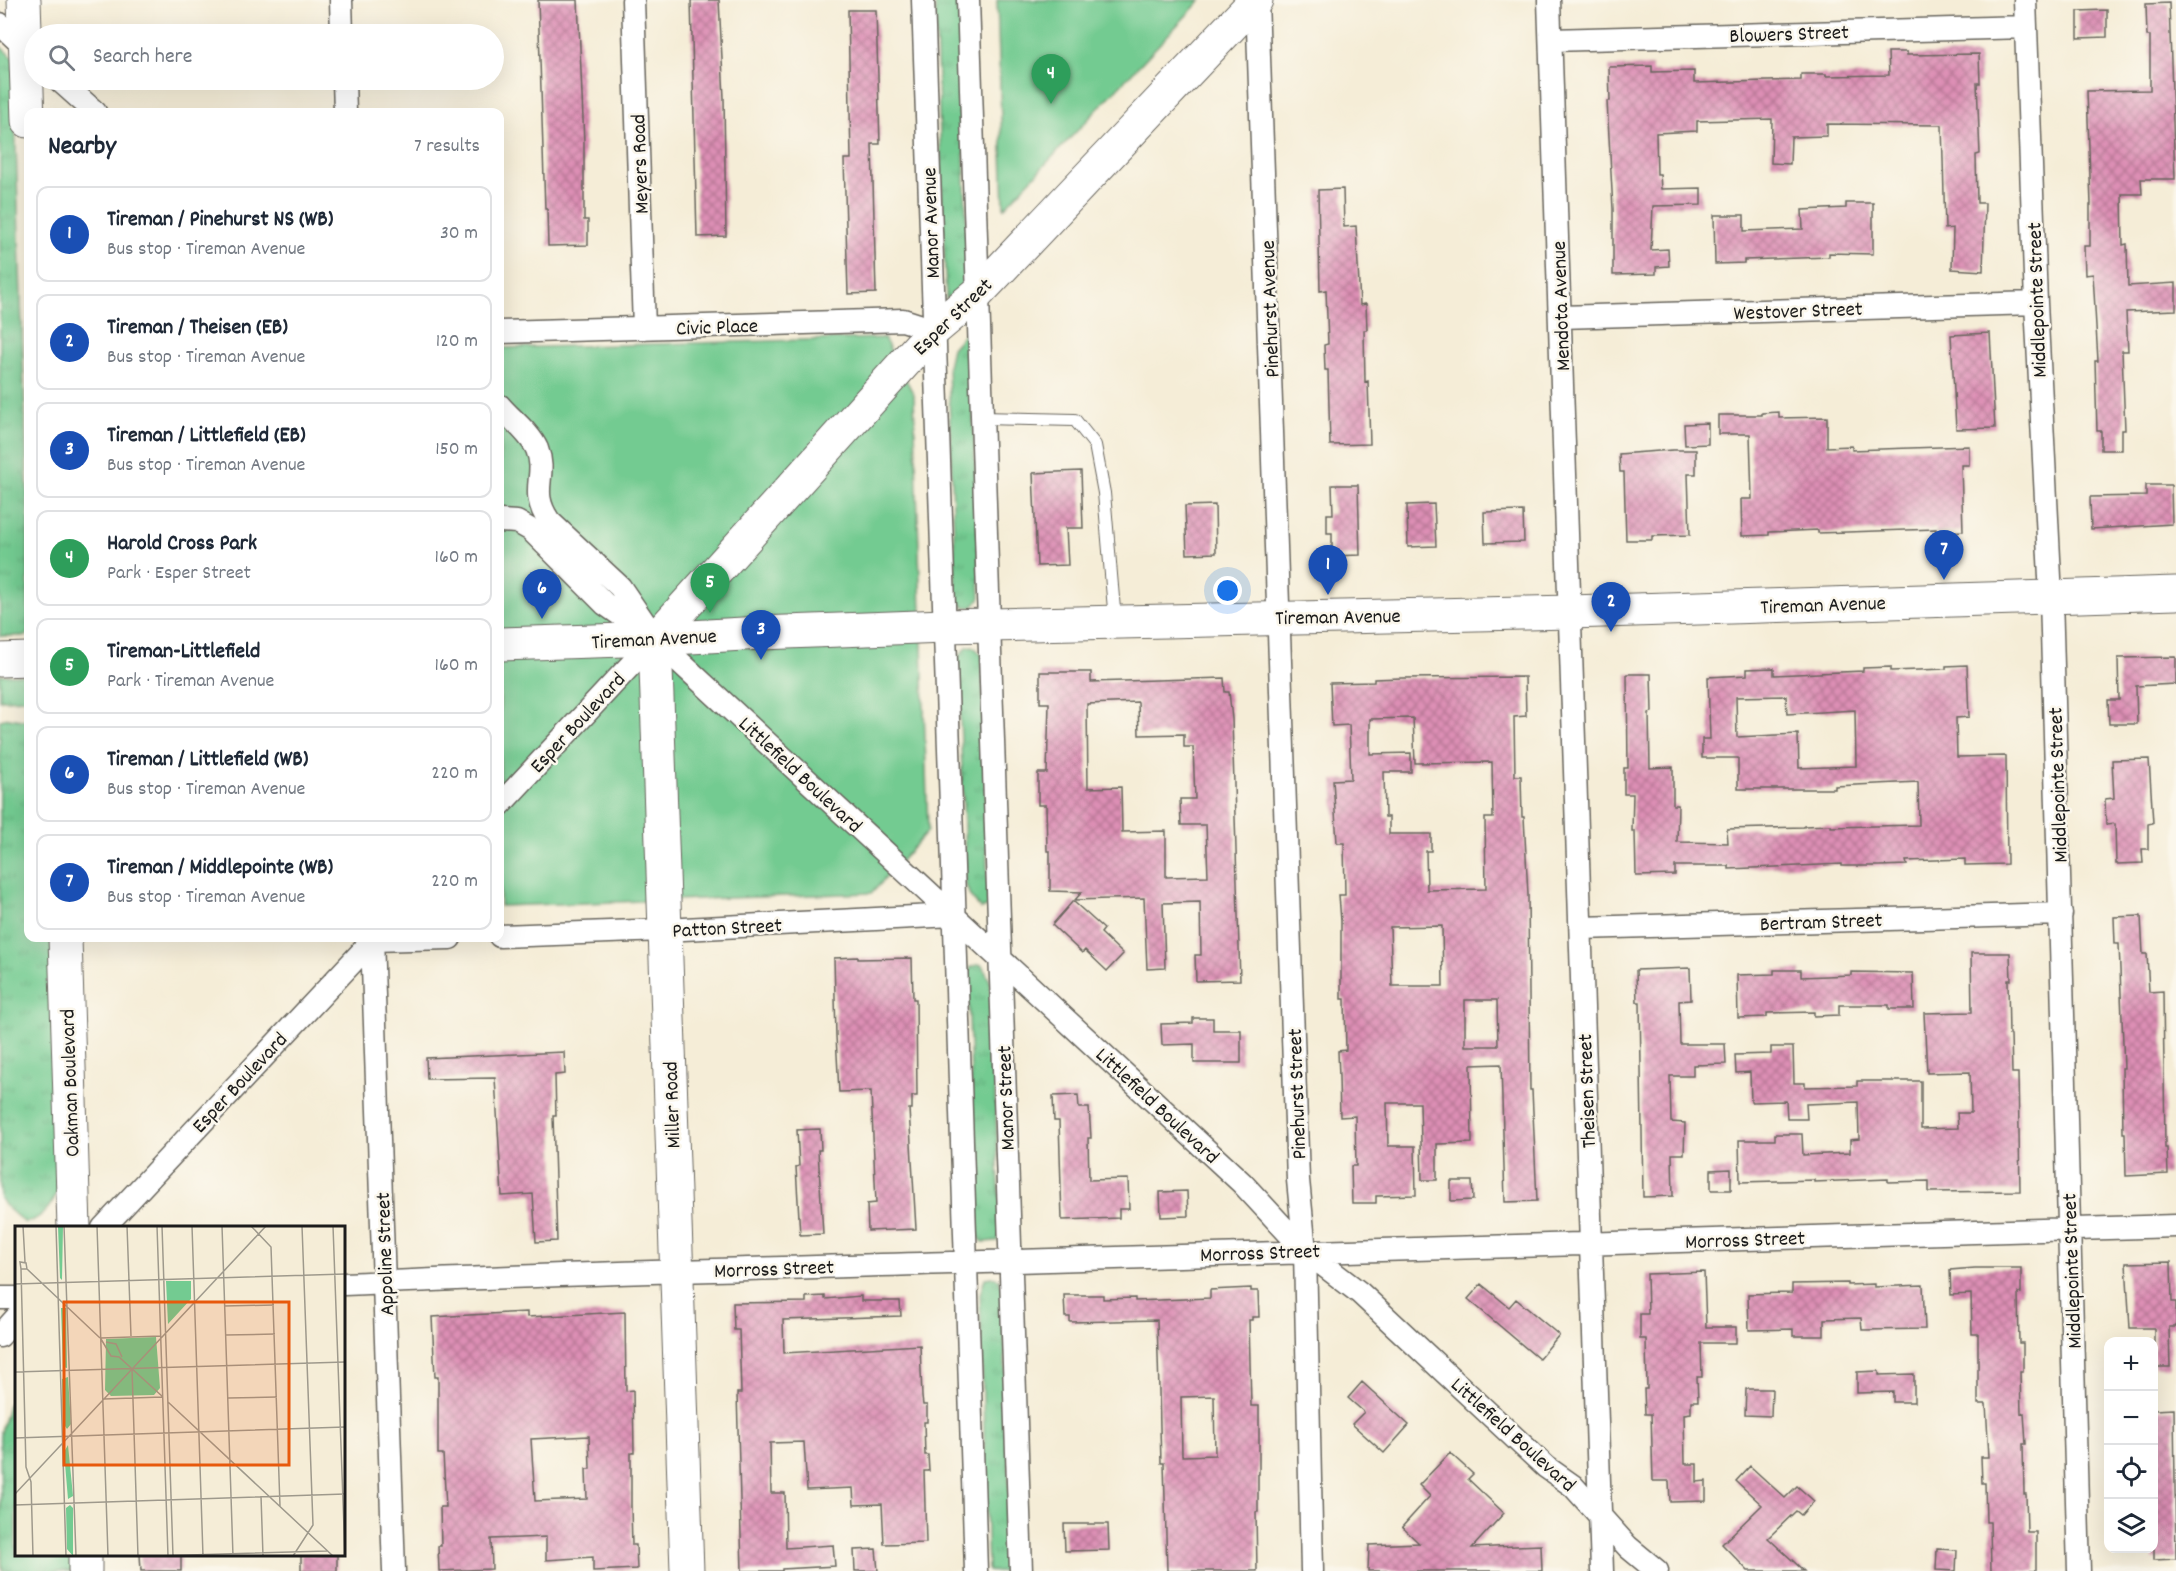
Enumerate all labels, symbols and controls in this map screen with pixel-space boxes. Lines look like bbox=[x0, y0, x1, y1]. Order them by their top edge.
street label: Blowers Street bbox=[1729, 19, 1850, 53]
search box bbox=[24, 24, 504, 90]
icon: search bbox=[45, 41, 78, 74]
text: Search here bbox=[93, 42, 192, 73]
pin: 4 bbox=[1032, 54, 1070, 104]
street label: Meyers Road bbox=[625, 113, 659, 214]
text: Nearby bbox=[48, 129, 116, 166]
text: 7 results bbox=[414, 133, 480, 161]
street label: Manor Avenue bbox=[916, 167, 950, 279]
text: Tireman / Pinehurst NS (WB) bbox=[107, 205, 333, 236]
text: 1 bbox=[67, 220, 72, 248]
text: 30 m bbox=[440, 220, 478, 248]
street label: Middlepointe Street bbox=[2021, 221, 2057, 378]
text: Bus stop · Tireman Avenue bbox=[107, 236, 305, 264]
street label: Pinehurst Avenue bbox=[1255, 240, 1289, 378]
street label: Mendota Avenue bbox=[1546, 240, 1580, 372]
street label: Esper Street bbox=[907, 272, 1001, 364]
street label: Westover Street bbox=[1733, 296, 1863, 330]
text: Tireman / Theisen (EB) bbox=[107, 313, 288, 344]
street label: Civic Place bbox=[676, 313, 759, 345]
text: 2 bbox=[65, 328, 74, 356]
text: 120 m bbox=[436, 328, 478, 356]
text: Bus stop · Tireman Avenue bbox=[107, 344, 305, 372]
text: Tireman / Littlefield (EB) bbox=[107, 421, 306, 452]
text: 3 bbox=[65, 436, 74, 464]
text: 150 m bbox=[435, 436, 478, 464]
text: Bus stop · Tireman Avenue bbox=[107, 452, 305, 480]
text: Harold Cross Park bbox=[107, 529, 257, 560]
pin: 7 bbox=[1924, 530, 1964, 580]
text: 4 bbox=[65, 544, 74, 572]
text: 160 m bbox=[435, 544, 478, 572]
pin: 1 bbox=[1308, 546, 1348, 595]
text: Park · Esper Street bbox=[107, 560, 251, 588]
pin: 5 bbox=[690, 564, 730, 613]
pin: 6 bbox=[522, 570, 562, 619]
your location bbox=[1213, 576, 1242, 605]
pin: 2 bbox=[1592, 582, 1630, 632]
street label: Tireman Avenue bbox=[1760, 590, 1886, 624]
street label: Tireman Avenue bbox=[1275, 603, 1401, 635]
pin: 3 bbox=[742, 610, 780, 660]
street label: Tireman Avenue bbox=[591, 623, 718, 659]
text: Tireman-Littlefield bbox=[107, 637, 260, 668]
text: 5 bbox=[65, 652, 74, 680]
text: 160 m bbox=[435, 652, 478, 680]
street label: Esper Boulevard bbox=[524, 667, 634, 781]
text: Park · Tireman Avenue bbox=[107, 668, 274, 696]
street label: Middlepointe Street bbox=[2042, 706, 2078, 863]
street label: Littlefield Boulevard bbox=[730, 711, 868, 842]
text: Tireman / Littlefield (WB) bbox=[107, 745, 308, 776]
text: 6 bbox=[65, 760, 74, 788]
text: 220 m bbox=[431, 760, 478, 788]
text: Bus stop · Tireman Avenue bbox=[107, 776, 305, 804]
text: Tireman / Middlepointe (WB) bbox=[107, 853, 333, 884]
text: 7 bbox=[66, 868, 73, 896]
text: 220 m bbox=[431, 868, 478, 896]
text: Bus stop · Tireman Avenue bbox=[107, 884, 305, 912]
street label: Bertram Street bbox=[1759, 907, 1883, 941]
street label: Patton Street bbox=[672, 912, 783, 948]
street label: Oakman Boulevard bbox=[54, 1008, 90, 1157]
street label: Esper Boulevard bbox=[186, 1027, 296, 1141]
street label: Pinehurst Street bbox=[1282, 1028, 1316, 1160]
street label: Theisen Street bbox=[1572, 1033, 1606, 1149]
street label: Littlefield Boulevard bbox=[1087, 1042, 1225, 1173]
street label: Manor Street bbox=[991, 1045, 1025, 1151]
street label: Miller Road bbox=[657, 1061, 691, 1149]
street label: Appoline Street bbox=[370, 1191, 404, 1316]
street label: Middlepointe Street bbox=[2056, 1192, 2092, 1349]
street label: Morross Street bbox=[1685, 1225, 1806, 1259]
inset map bbox=[15, 1226, 345, 1556]
street label: Morross Street bbox=[1200, 1238, 1321, 1272]
street label: Morross Street bbox=[714, 1254, 835, 1288]
map controls bbox=[2104, 1337, 2158, 1553]
button: + bbox=[2104, 1337, 2158, 1391]
street label: Littlefield Boulevard bbox=[1443, 1372, 1581, 1501]
button: − bbox=[2104, 1391, 2158, 1445]
button: locate bbox=[2104, 1445, 2158, 1499]
button: layers bbox=[2104, 1499, 2158, 1553]

